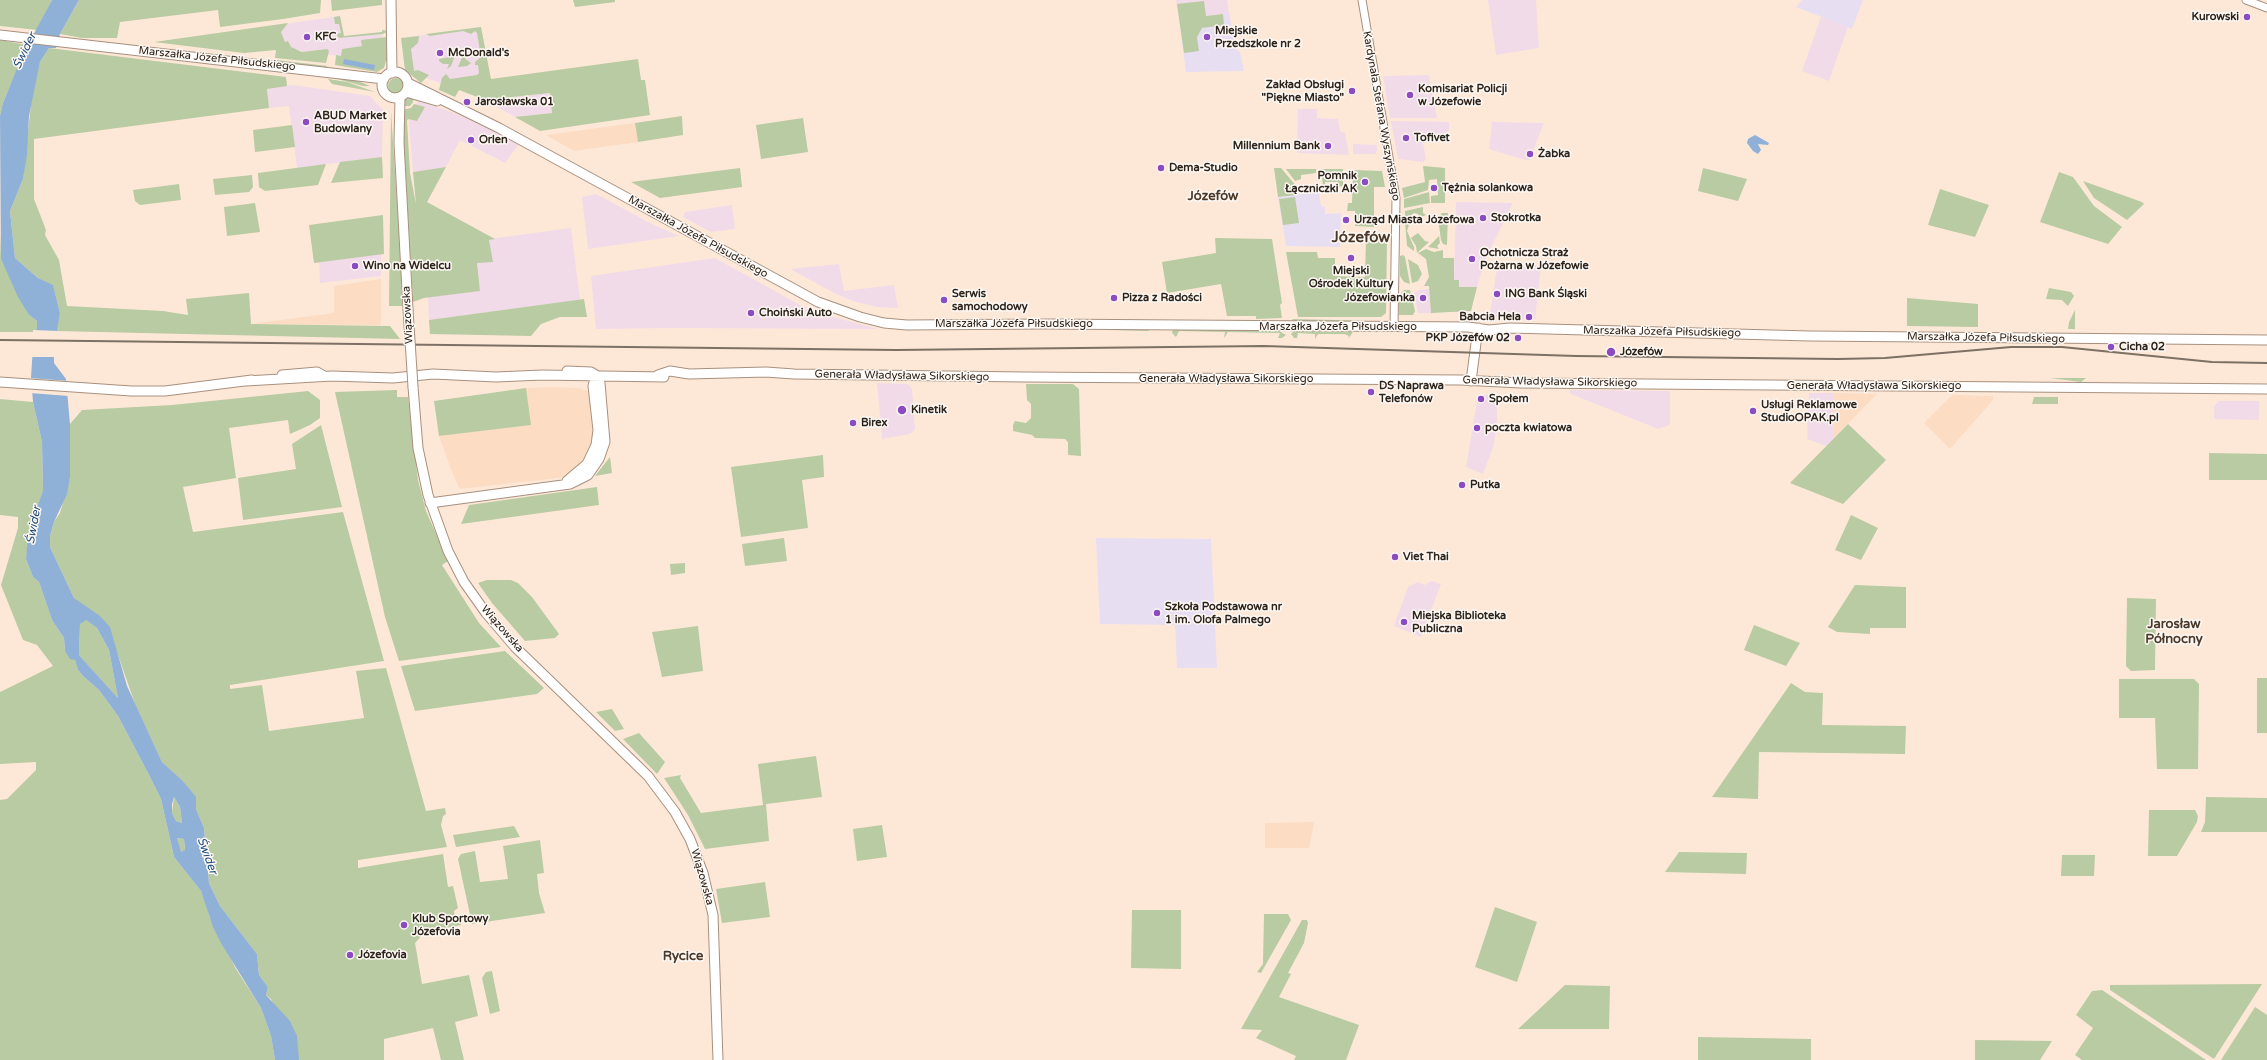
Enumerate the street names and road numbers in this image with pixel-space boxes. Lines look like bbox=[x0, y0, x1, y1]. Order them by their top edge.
street label: Kardynała Stefana Wyszyńskiego bbox=[1360, 30, 1402, 202]
street label: Marszałka Józefa Piłsudskiego bbox=[138, 44, 296, 74]
street label: Marszałka Józefa Piłsudskiego bbox=[626, 193, 770, 281]
street label: Wiązowska bbox=[400, 286, 416, 344]
street label: Marszałka Józefa Piłsudskiego bbox=[935, 317, 1093, 331]
street label: Marszałka Józefa Piłsudskiego bbox=[1259, 320, 1417, 334]
street label: Marszałka Józefa Piłsudskiego bbox=[1583, 324, 1741, 340]
street label: Marszałka Józefa Piłsudskiego bbox=[1907, 330, 2065, 346]
street label: Generała Władysława Sikorskiego bbox=[815, 368, 989, 384]
street label: Generała Władysława Sikorskiego bbox=[1139, 372, 1313, 386]
street label: Generała Władysława Sikorskiego bbox=[1463, 374, 1637, 390]
street label: Generała Władysława Sikorskiego bbox=[1787, 379, 1961, 393]
street label: Wiązowska bbox=[478, 603, 526, 655]
street label: Wiązowska bbox=[688, 847, 716, 907]

